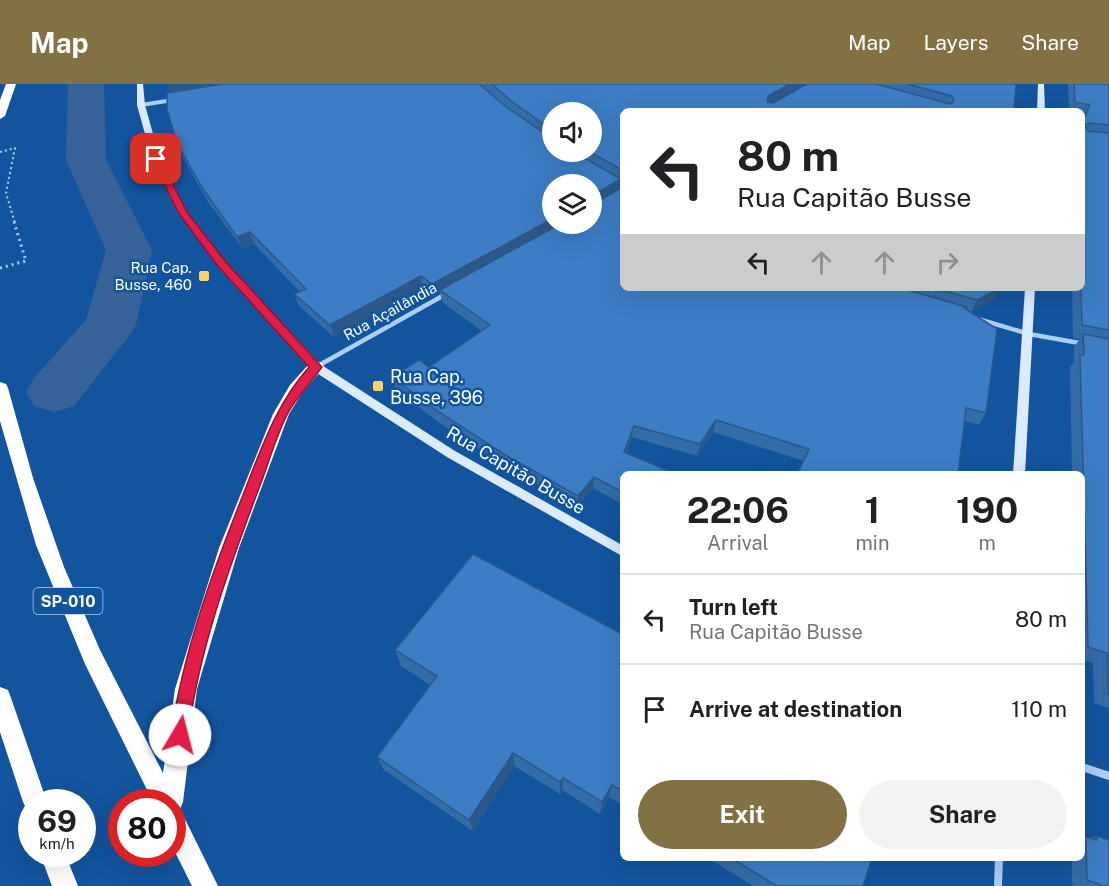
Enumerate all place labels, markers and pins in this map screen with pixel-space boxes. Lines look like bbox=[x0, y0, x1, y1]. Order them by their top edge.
pin bbox=[130, 133, 181, 184]
place label: Rua Cap. Busse, 460 bbox=[115, 259, 192, 293]
marker: Rua Cap. Busse, 460 bbox=[197, 269, 211, 283]
place label: Rua Cap. Busse, 396 bbox=[390, 366, 483, 408]
marker: Rua Cap. Busse, 396 bbox=[371, 379, 385, 393]

